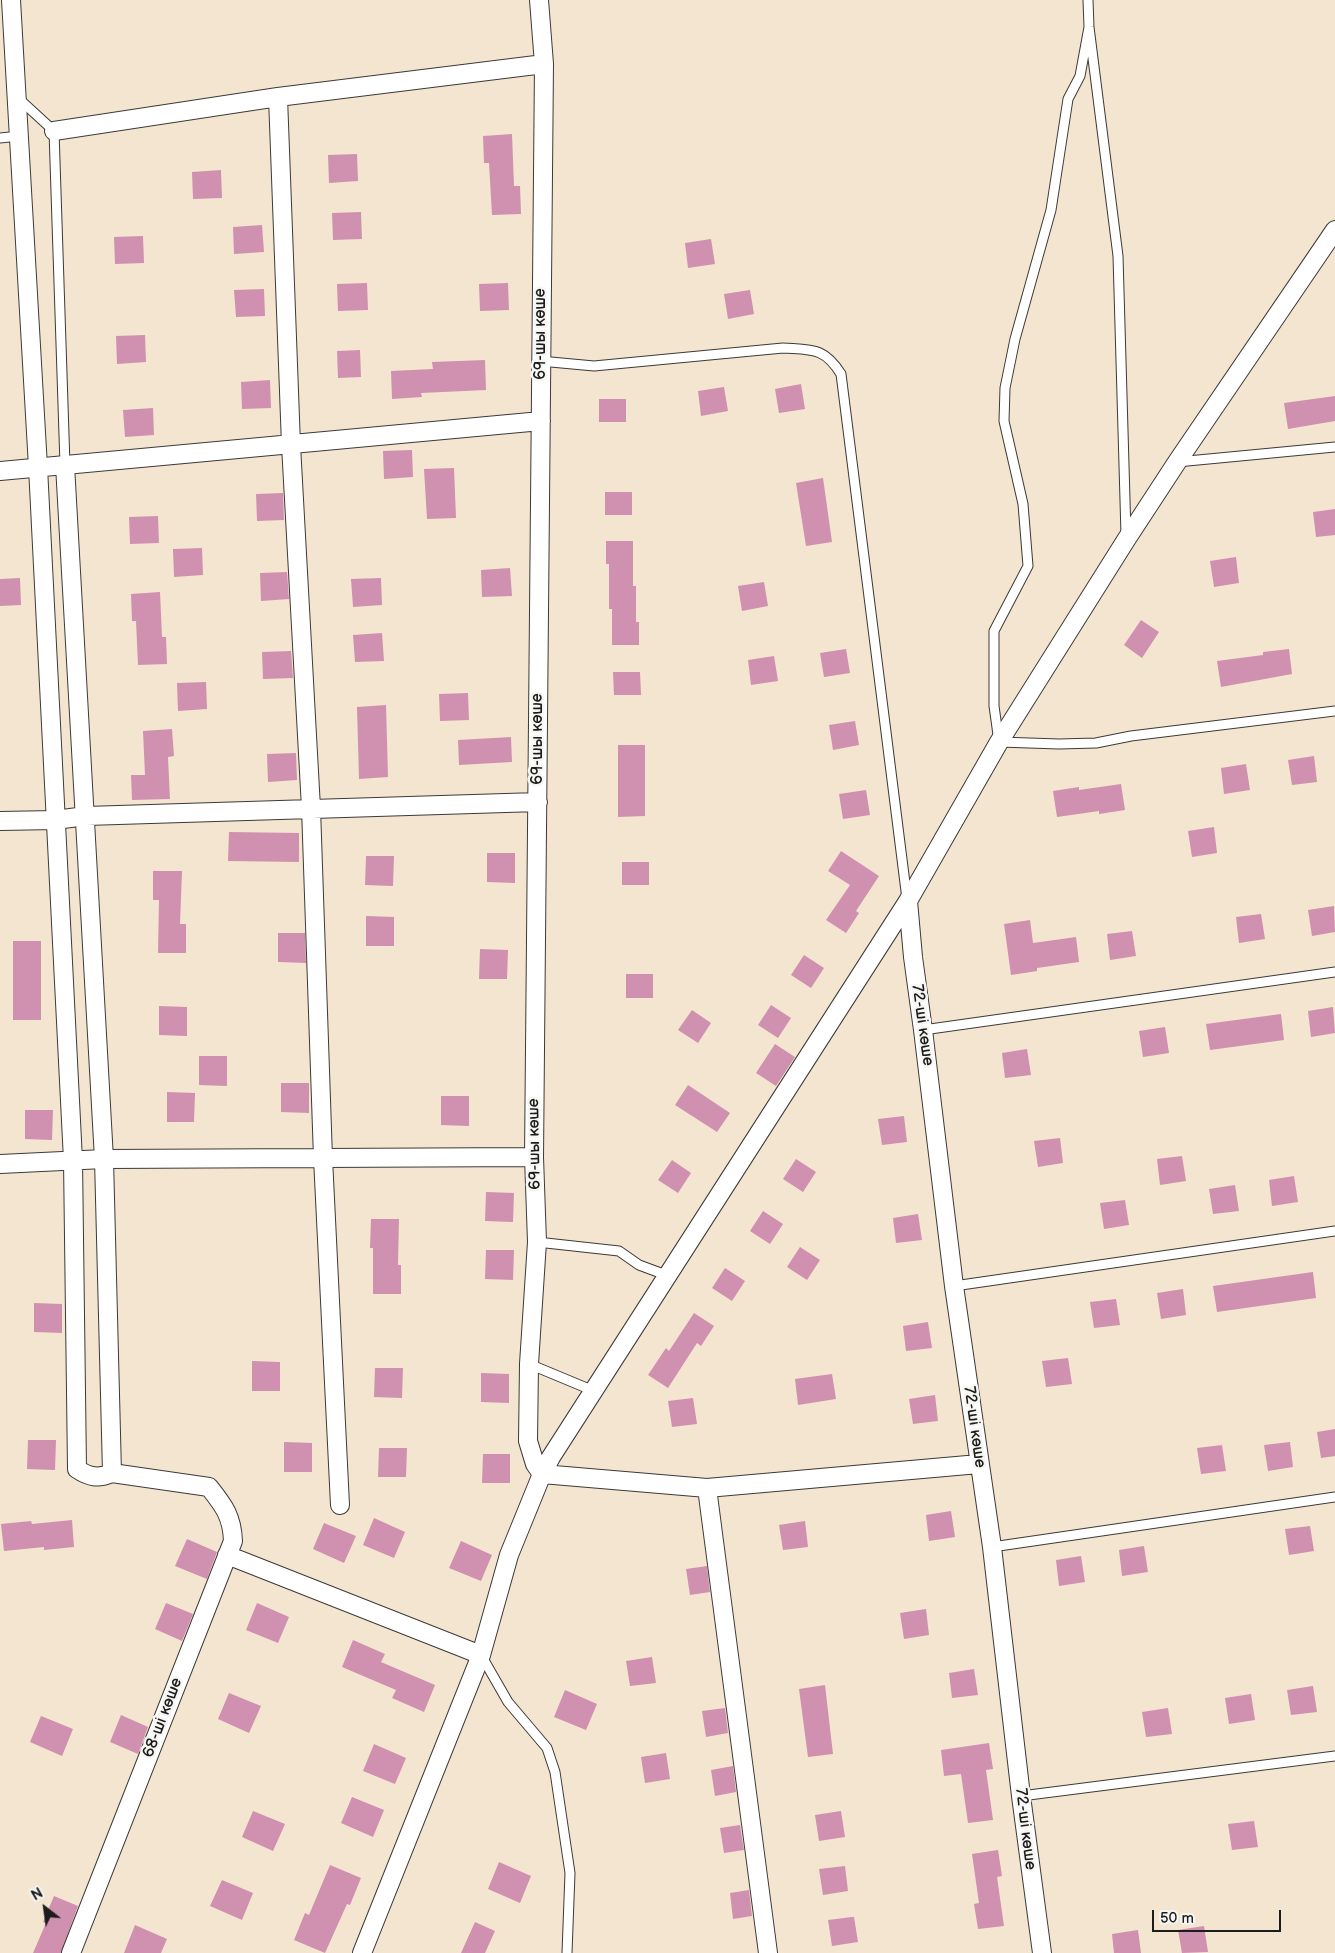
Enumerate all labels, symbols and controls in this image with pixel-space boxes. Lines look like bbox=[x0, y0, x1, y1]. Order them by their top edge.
street label: 69-шы көше bbox=[531, 288, 551, 380]
street label: 69-шы көше bbox=[528, 693, 548, 785]
street label: 72-ші көше bbox=[907, 983, 937, 1067]
street label: 69-шы көше bbox=[525, 1098, 545, 1190]
street label: 72-ші көше bbox=[959, 1385, 989, 1469]
street label: 68-ші көше bbox=[139, 1675, 187, 1761]
street label: 72-ші көше bbox=[1010, 1787, 1040, 1871]
north arrow bbox=[20, 1883, 70, 1933]
text: N bbox=[28, 1885, 46, 1905]
scale bar bbox=[1155, 1900, 1284, 1932]
text: 50 m bbox=[1160, 1909, 1194, 1928]

